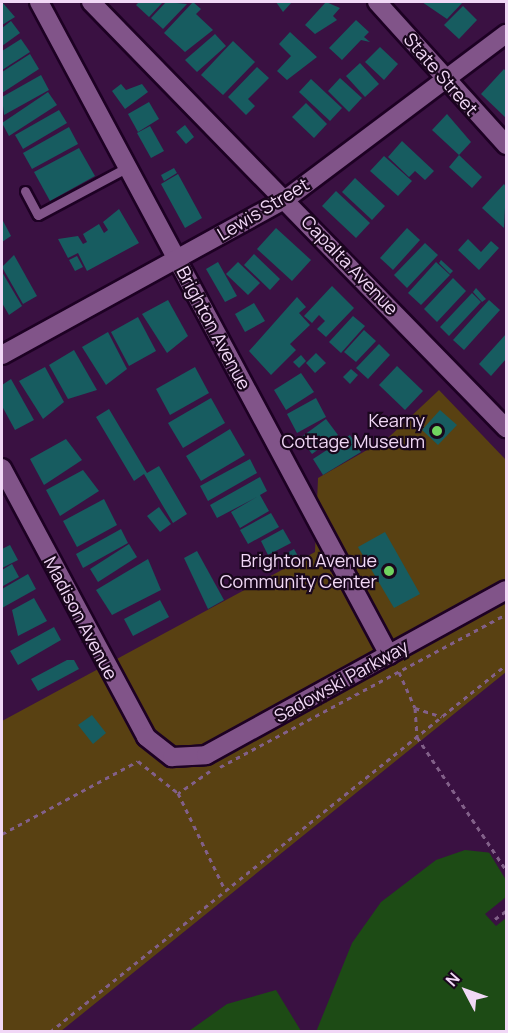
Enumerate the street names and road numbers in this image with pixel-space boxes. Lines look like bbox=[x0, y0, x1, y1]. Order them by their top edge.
street label: State Street bbox=[399, 28, 483, 120]
street label: Lewis Street bbox=[213, 173, 313, 245]
street label: Capalta Avenue bbox=[297, 211, 403, 319]
street label: Brighton Avenue bbox=[172, 263, 256, 393]
street label: Madison Avenue bbox=[40, 553, 122, 683]
street label: Sadowski Parkway bbox=[270, 635, 412, 727]

